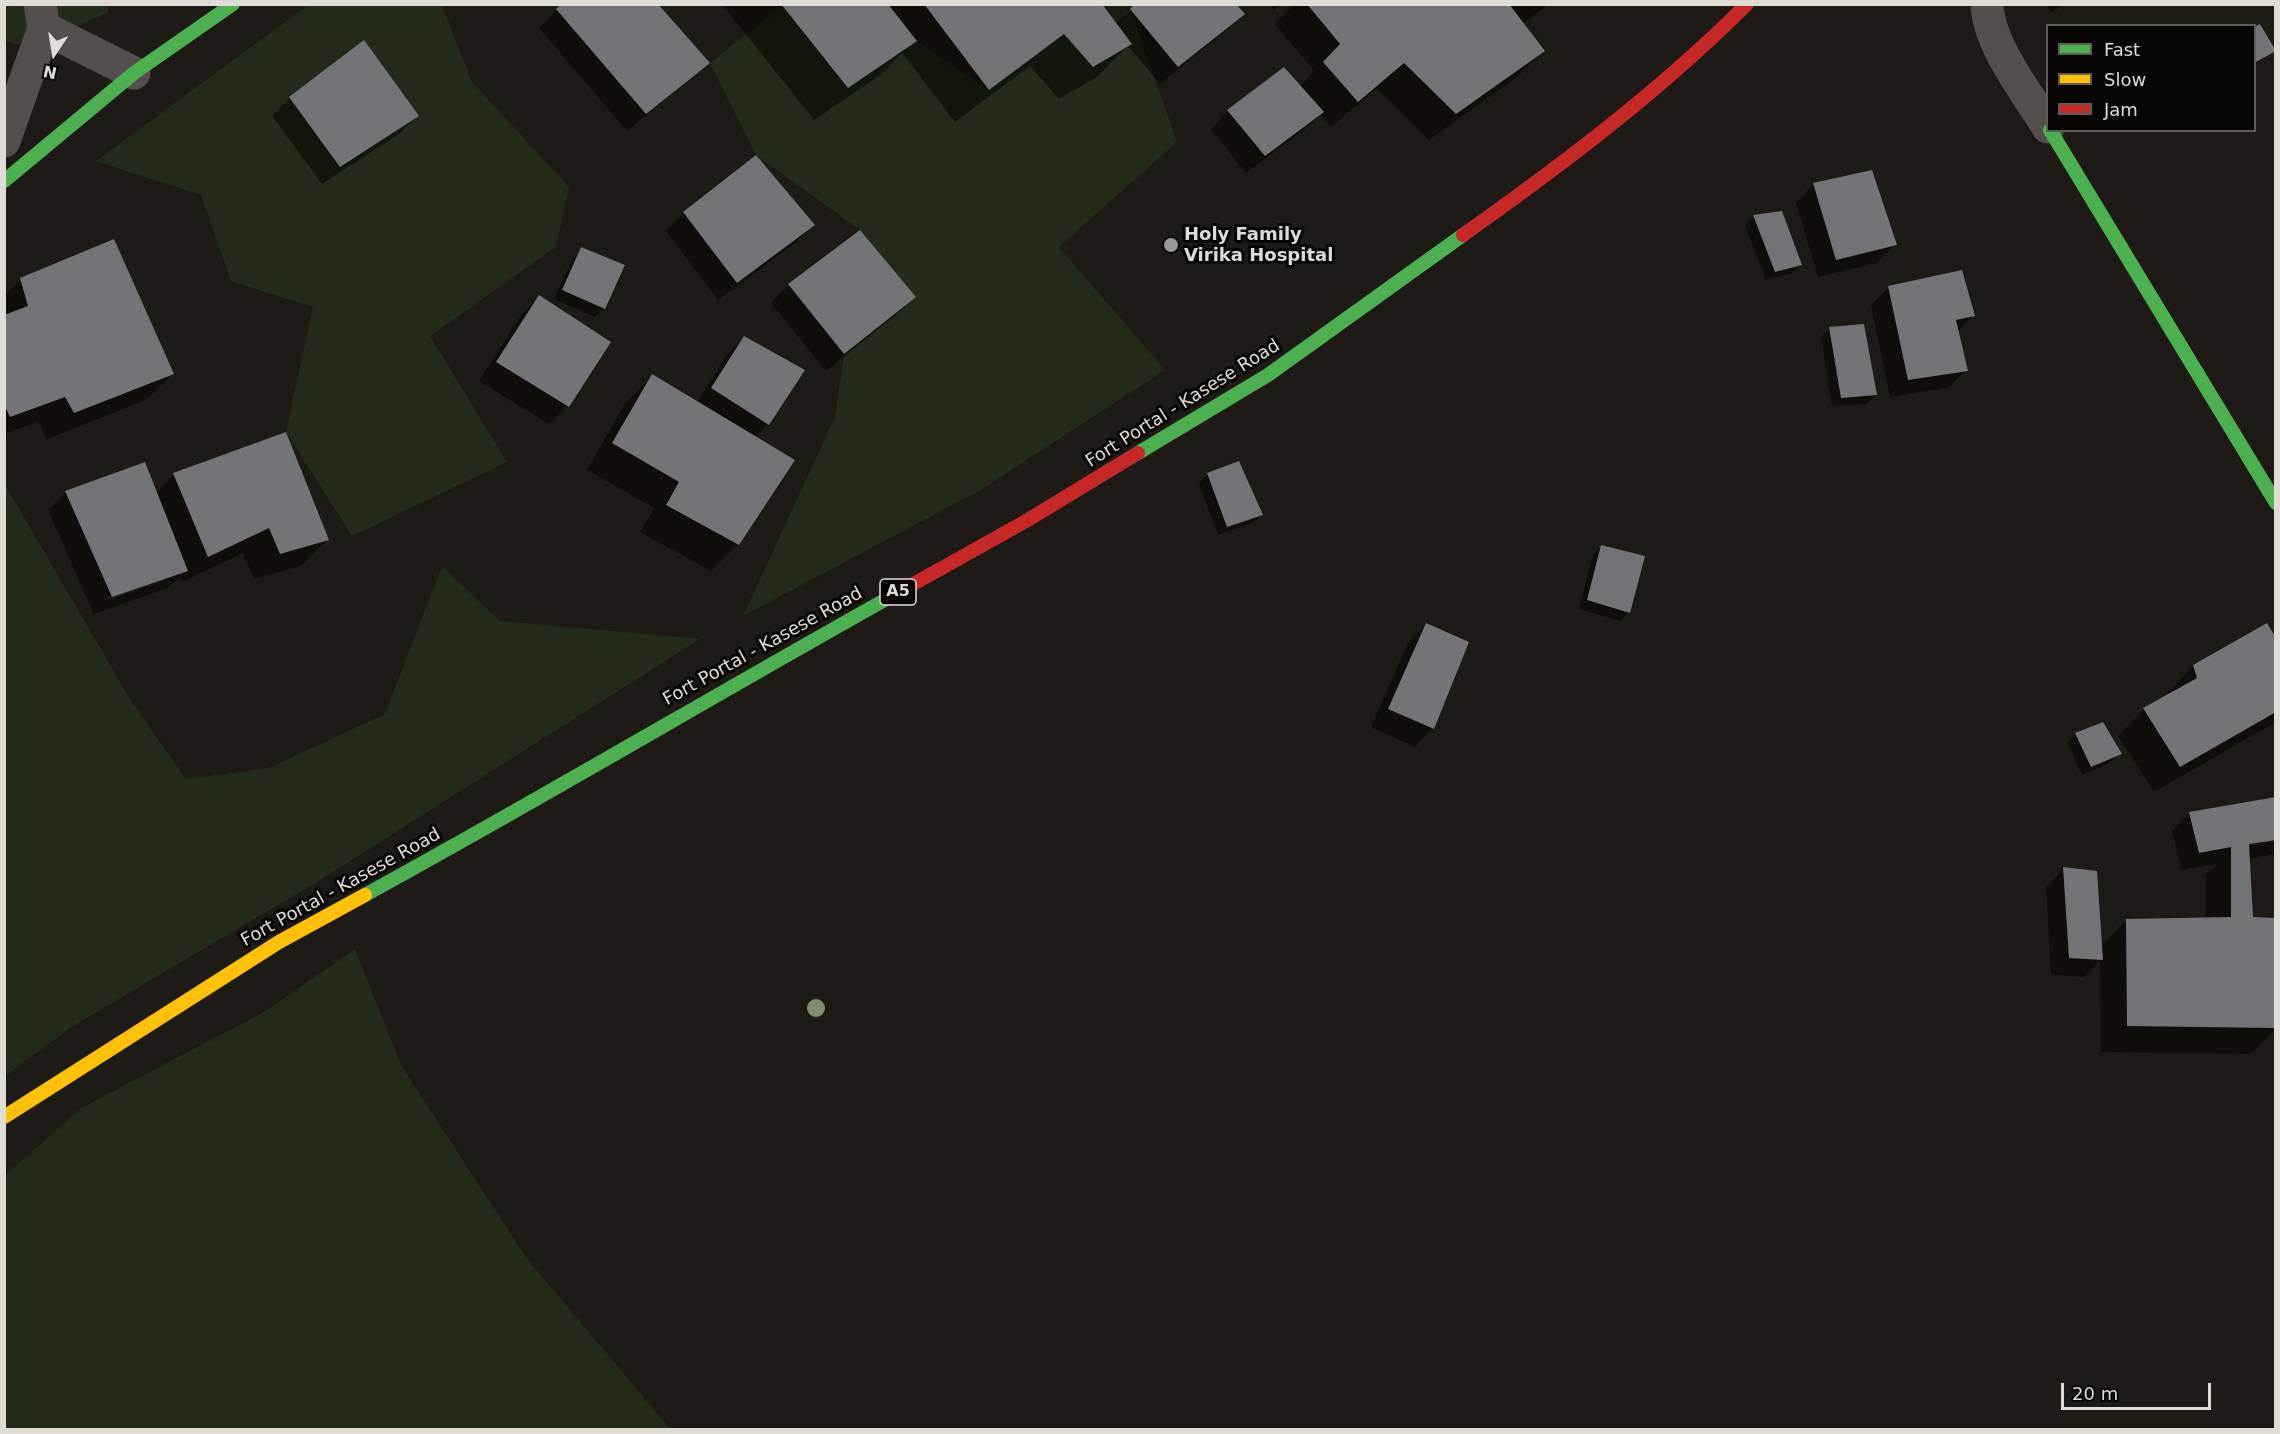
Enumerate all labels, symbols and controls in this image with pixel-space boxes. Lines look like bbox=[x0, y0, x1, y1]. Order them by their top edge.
north arrow bbox=[24, 24, 84, 84]
legend bbox=[2046, 24, 2256, 132]
text: Fast bbox=[2104, 39, 2140, 60]
text: N bbox=[42, 61, 59, 83]
text: Slow bbox=[2104, 69, 2146, 90]
text: Jam bbox=[2104, 99, 2138, 120]
place label: Holy Family Virika Hospital bbox=[1184, 224, 1333, 266]
marker: Holy Family Virika Hospital bbox=[1162, 236, 1180, 254]
street label: Fort Portal - Kasese Road bbox=[1082, 335, 1284, 473]
road number: A5 bbox=[880, 579, 916, 605]
street label: Fort Portal - Kasese Road bbox=[659, 583, 867, 711]
street label: Fort Portal - Kasese Road bbox=[237, 824, 445, 952]
scale bar bbox=[2064, 1371, 2214, 1409]
text: 20 m bbox=[2072, 1383, 2118, 1404]

